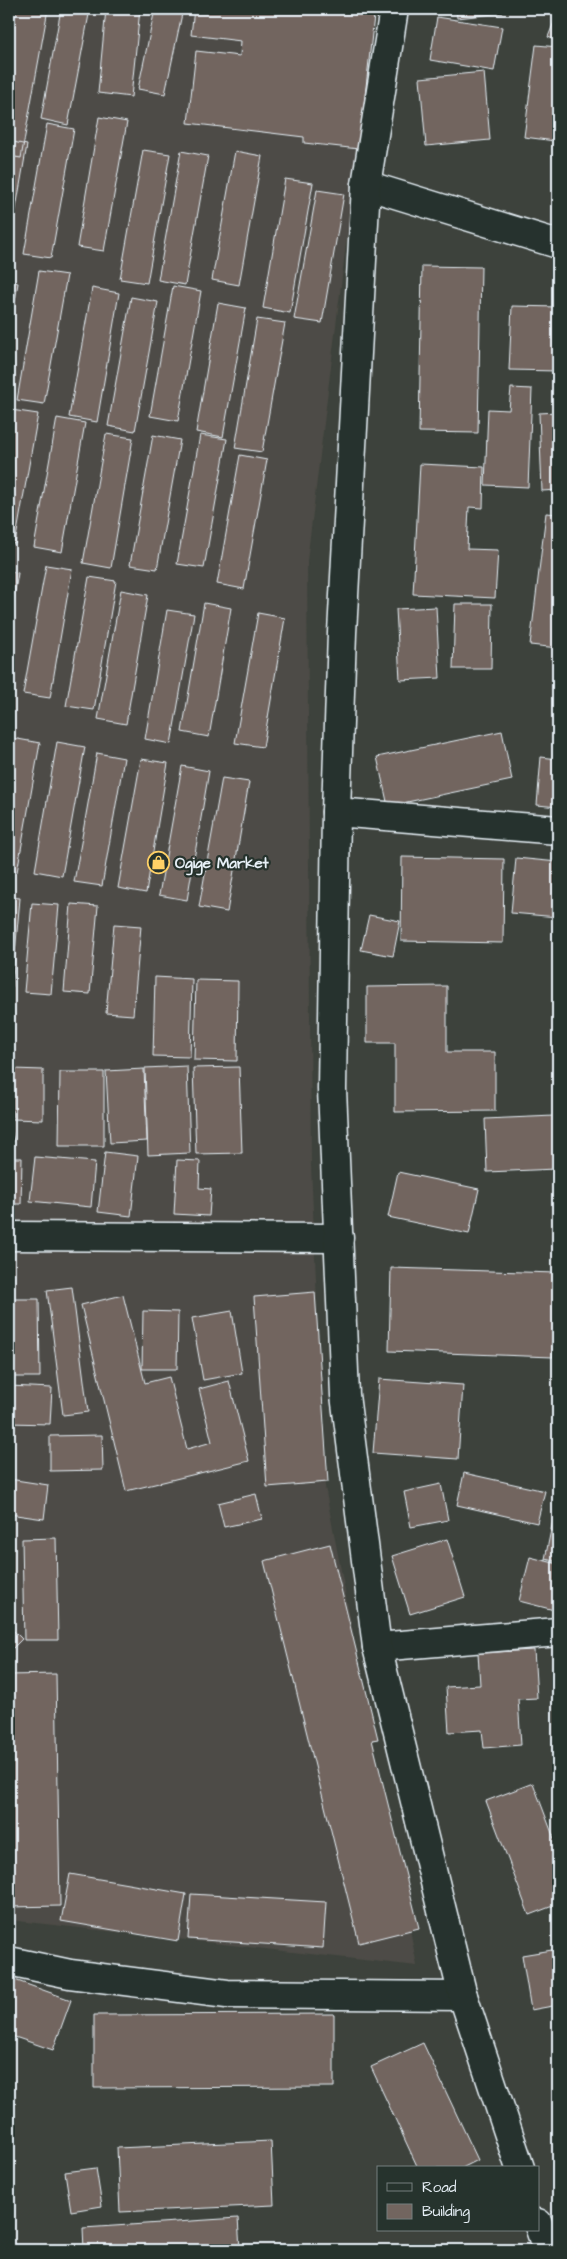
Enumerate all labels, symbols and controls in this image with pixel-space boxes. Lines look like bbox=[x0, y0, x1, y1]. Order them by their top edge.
shop icon: Ogige Market bbox=[147, 851, 171, 875]
place label: Ogige Market bbox=[175, 853, 270, 876]
legend bbox=[377, 2166, 540, 2232]
text: Road bbox=[422, 2177, 457, 2198]
text: Building bbox=[422, 2201, 470, 2223]

